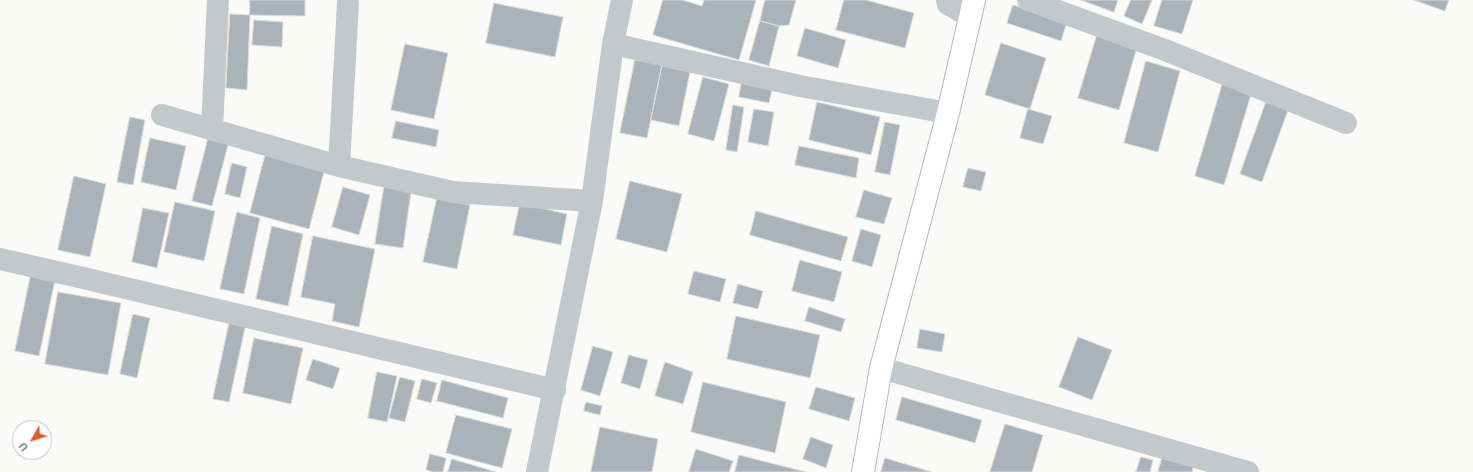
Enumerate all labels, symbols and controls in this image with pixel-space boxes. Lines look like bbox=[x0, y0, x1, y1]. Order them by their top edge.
north arrow bbox=[12, 420, 52, 460]
text: U bbox=[16, 440, 31, 454]

